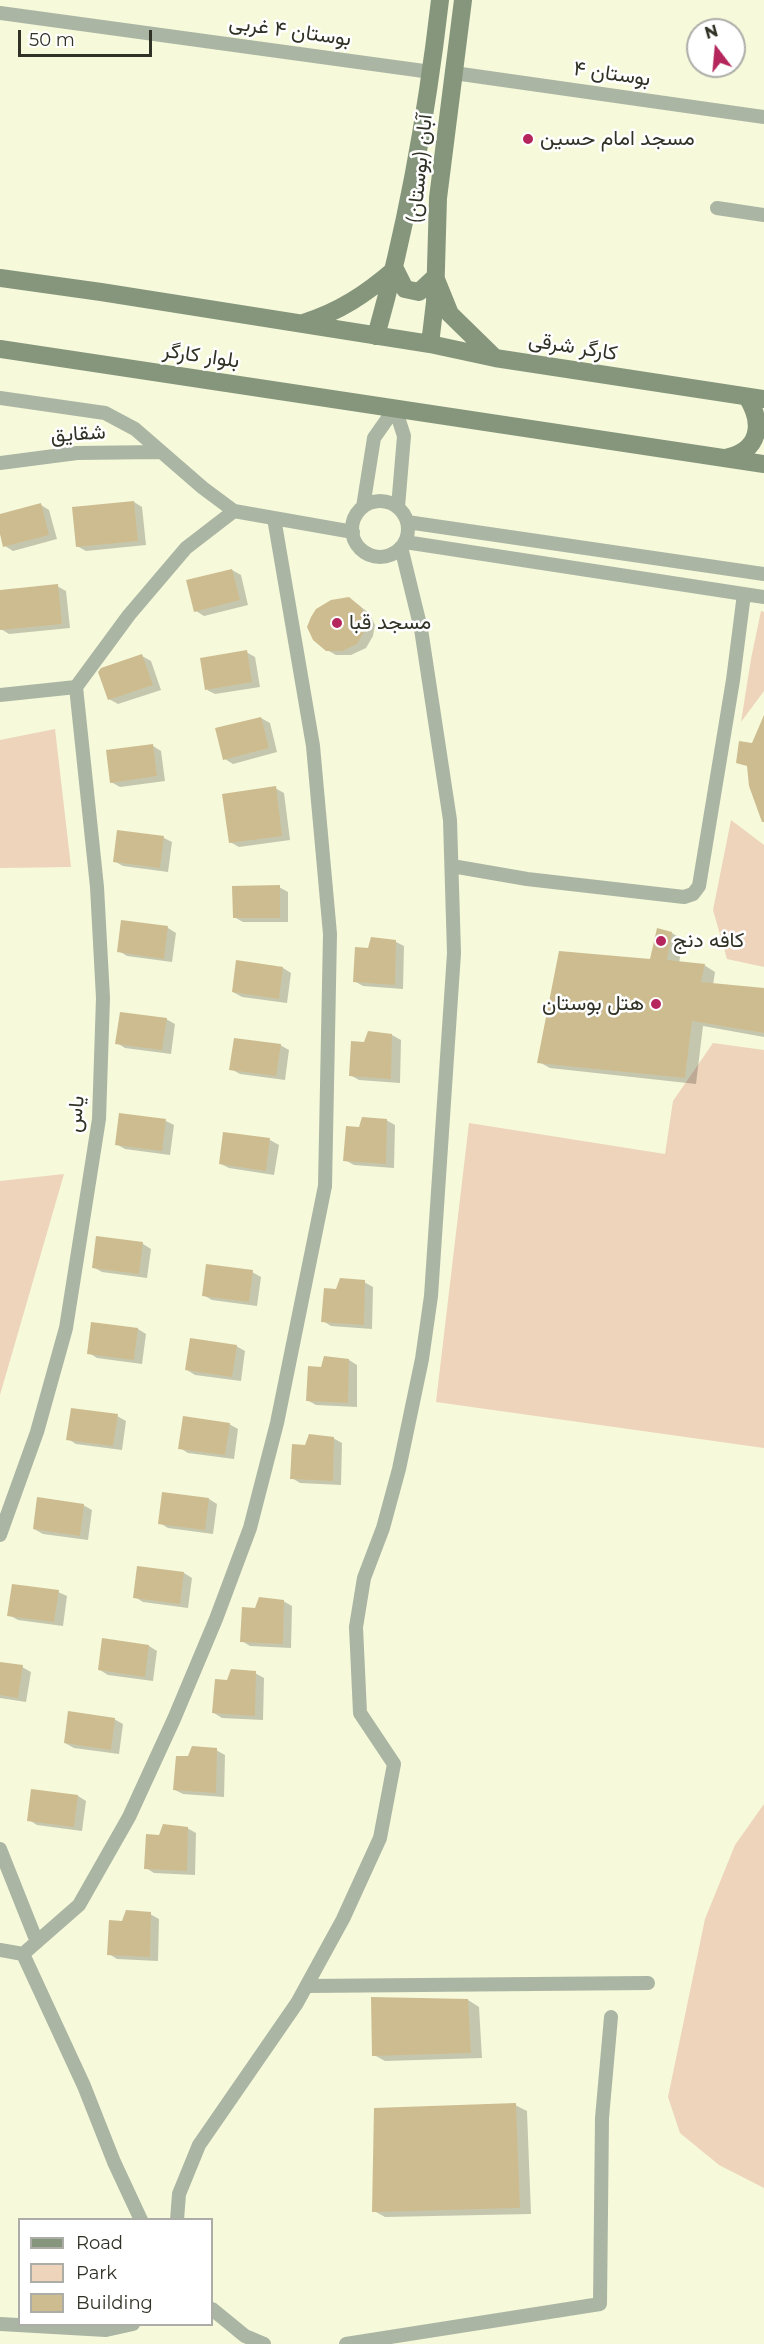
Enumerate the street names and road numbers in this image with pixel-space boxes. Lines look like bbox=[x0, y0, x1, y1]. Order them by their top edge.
street label: بوستان ۴ غربی bbox=[227, 10, 353, 52]
street label: بوستان ۴ bbox=[572, 56, 652, 92]
street label: آبان (بوستان) bbox=[402, 113, 438, 225]
street label: کارگر شرقی bbox=[527, 328, 619, 366]
street label: بلوار کارگر bbox=[161, 338, 241, 374]
street label: شقایق bbox=[50, 420, 106, 448]
street label: یاس bbox=[62, 1095, 90, 1133]

